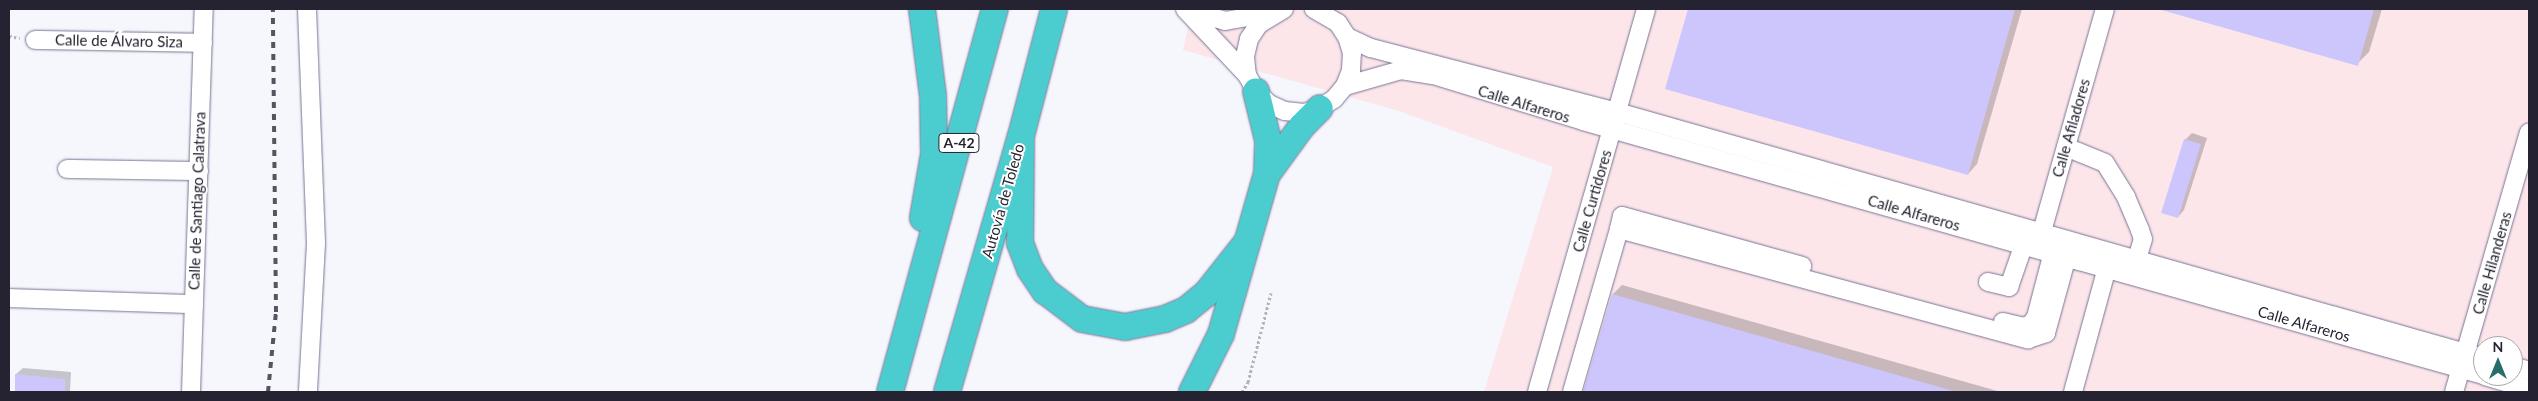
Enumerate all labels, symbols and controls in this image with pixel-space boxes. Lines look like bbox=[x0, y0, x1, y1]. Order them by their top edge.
street label: Calle de Álvaro Siza bbox=[55, 31, 183, 51]
street label: Calle Afiladores bbox=[2048, 76, 2094, 180]
street label: Calle Alfareros bbox=[1476, 81, 1572, 127]
street label: Calle de Santiago Calatrava bbox=[185, 112, 209, 290]
road number: A-42 bbox=[938, 132, 980, 154]
street label: Autovía de Toledo bbox=[978, 141, 1028, 261]
street label: Calle Curtidores bbox=[1569, 148, 1615, 254]
street label: Calle Alfareros bbox=[1865, 191, 1963, 235]
street label: Calle Hilanderas bbox=[2469, 209, 2515, 317]
street label: Calle Alfareros bbox=[2255, 302, 2353, 346]
north arrow bbox=[2473, 336, 2523, 386]
text: N bbox=[2493, 338, 2503, 355]

